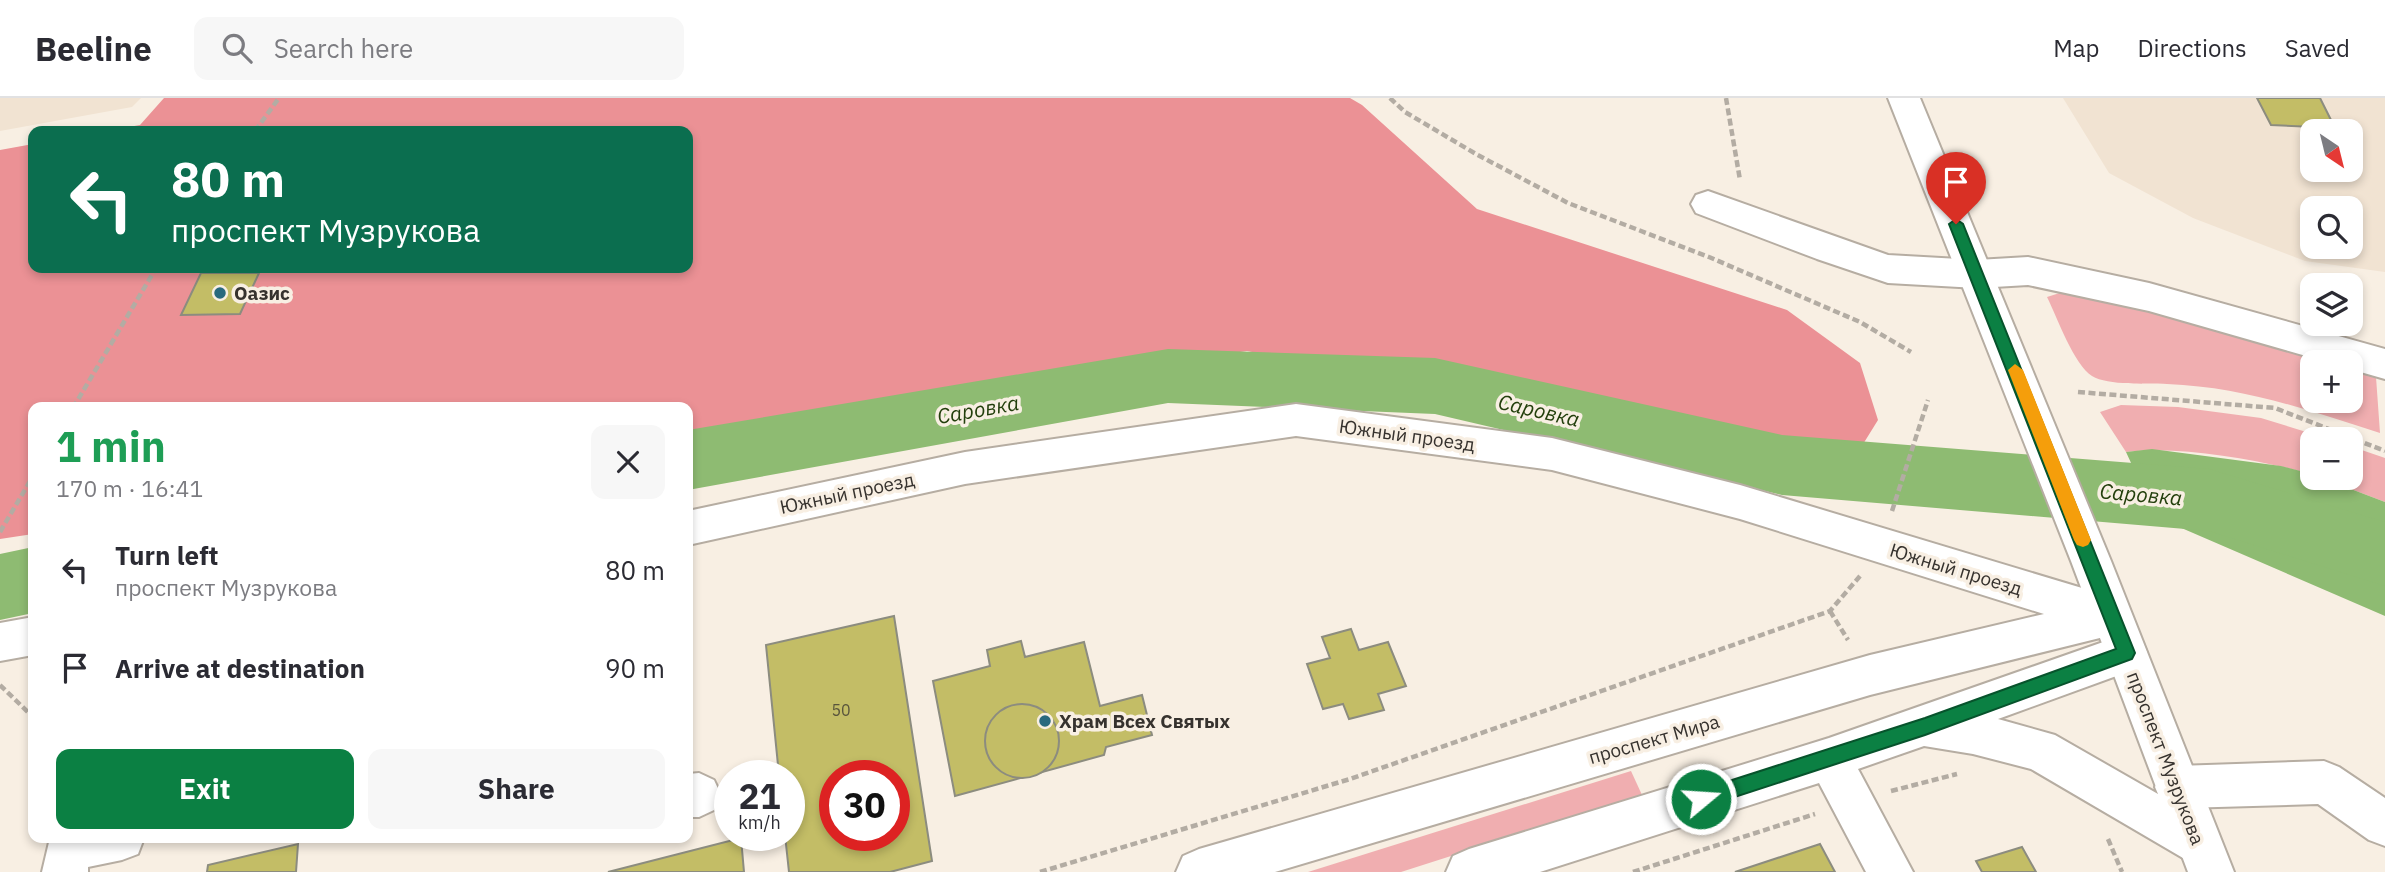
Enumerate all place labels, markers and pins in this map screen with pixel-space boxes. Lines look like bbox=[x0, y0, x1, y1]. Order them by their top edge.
pin bbox=[1926, 152, 1986, 224]
place label: Оазис bbox=[234, 281, 290, 305]
marker: Оазис bbox=[212, 285, 228, 301]
place label: Храм Всех Святых bbox=[1059, 709, 1230, 733]
marker: Храм Всех Святых bbox=[1037, 713, 1053, 729]

